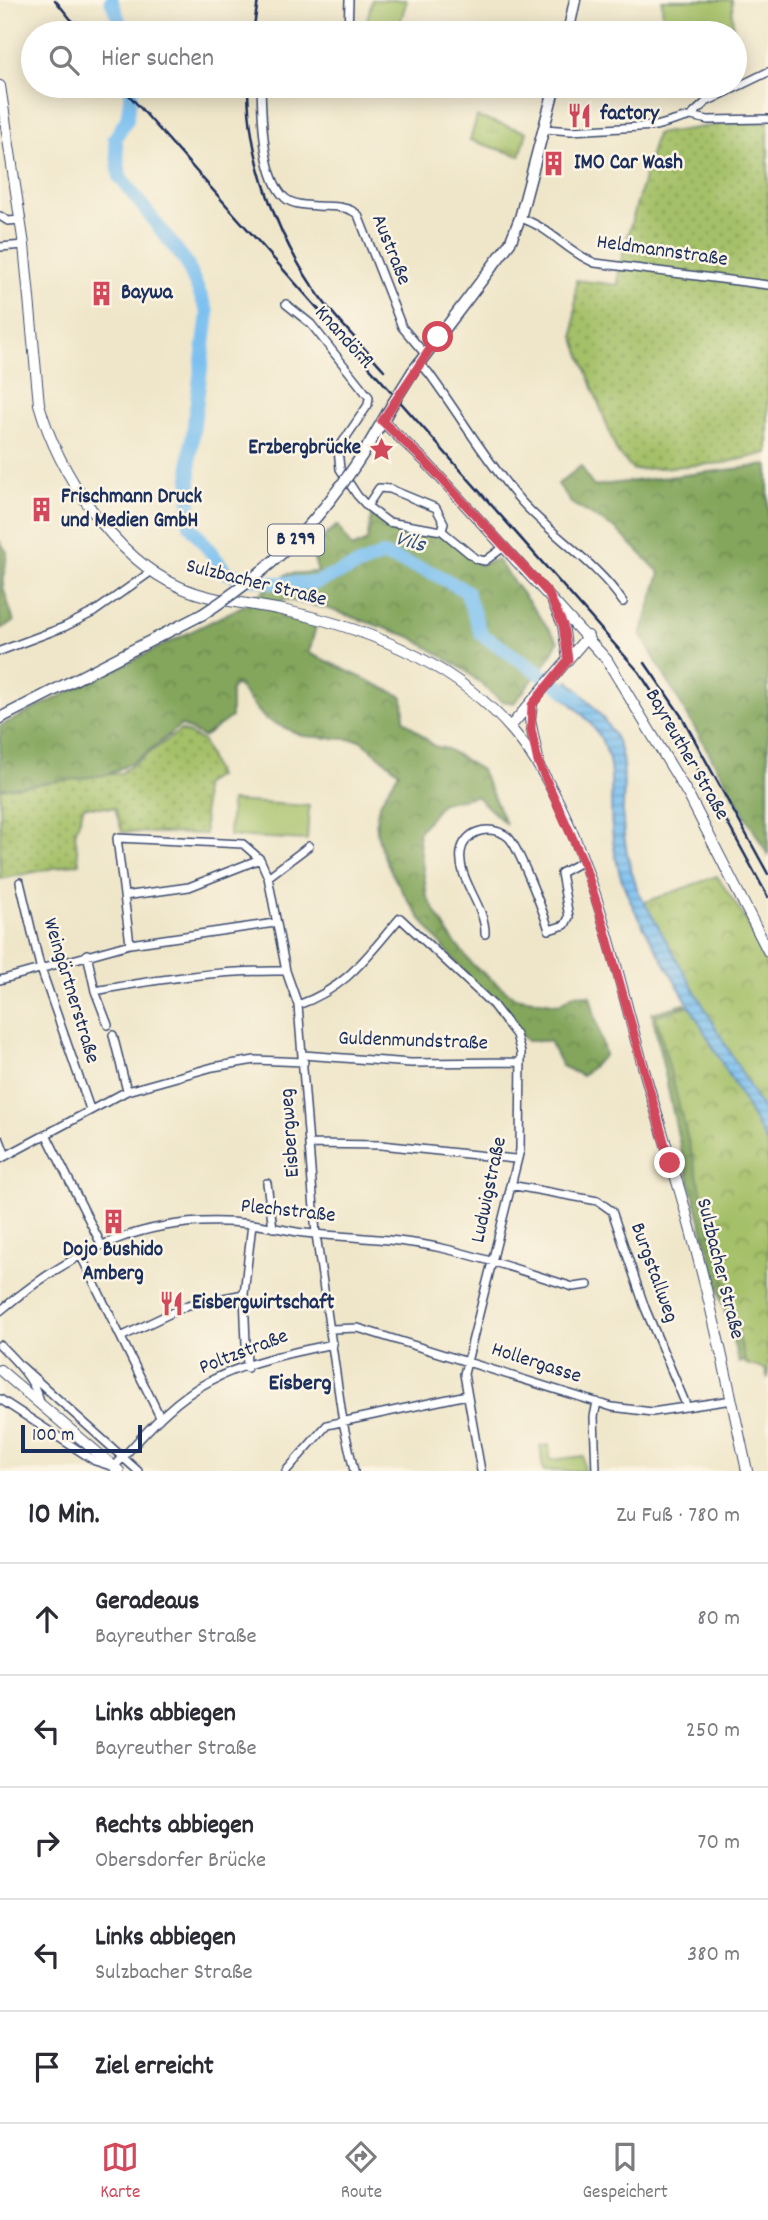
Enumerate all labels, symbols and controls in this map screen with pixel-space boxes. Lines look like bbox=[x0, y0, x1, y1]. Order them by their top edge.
search box bbox=[21, 21, 747, 98]
icon: search bbox=[45, 41, 83, 79]
text: Hier suchen bbox=[101, 41, 214, 78]
place label: factory bbox=[599, 100, 661, 130]
restaurant icon: factory bbox=[566, 101, 594, 129]
place label: IMO Car Wash bbox=[574, 149, 683, 179]
building icon: IMO Car Wash bbox=[540, 150, 568, 178]
street label: Austraße bbox=[362, 210, 418, 290]
street label: Heldmannstraße bbox=[595, 228, 729, 276]
place label: Baywa bbox=[121, 279, 174, 309]
building icon: Baywa bbox=[87, 280, 115, 308]
street label: Knandörfl bbox=[306, 300, 380, 377]
route start bbox=[422, 321, 453, 352]
place label: Erzbergbrücke bbox=[248, 434, 361, 464]
place icon: Erzbergbrücke bbox=[367, 435, 395, 463]
place label: Frischmann Druck und Medien GmbH bbox=[61, 483, 203, 537]
building icon: Frischmann Druck und Medien GmbH bbox=[27, 496, 55, 524]
water label: Vils bbox=[391, 523, 430, 563]
road number: B 299 bbox=[268, 524, 324, 555]
street label: Sulzbacher Straße bbox=[183, 552, 329, 616]
street label: Bayreuther Straße bbox=[636, 684, 736, 826]
street label: Weingärtnerstraße bbox=[34, 915, 106, 1067]
street label: Guldenmundstraße bbox=[338, 1024, 488, 1060]
street label: Eisbergweg bbox=[273, 1087, 309, 1179]
street label: Ludwigstraße bbox=[464, 1134, 516, 1246]
route end bbox=[654, 1147, 685, 1178]
street label: Plechstraße bbox=[239, 1192, 337, 1232]
street label: Sulzbacher Straße bbox=[687, 1196, 751, 1342]
building icon: Dojo Bushido Amberg bbox=[99, 1208, 127, 1236]
street label: Burgstallweg bbox=[621, 1219, 685, 1327]
place label: Dojo Bushido Amberg bbox=[63, 1236, 163, 1290]
place label: Eisbergwirtschaft bbox=[192, 1289, 335, 1319]
restaurant icon: Eisbergwirtschaft bbox=[158, 1290, 186, 1318]
street label: Poltzstraße bbox=[195, 1322, 293, 1384]
street label: Hollergasse bbox=[487, 1335, 585, 1393]
district label: Eisberg bbox=[268, 1368, 332, 1401]
scale bar bbox=[21, 1422, 142, 1454]
text: 100 m bbox=[32, 1423, 74, 1450]
text: 10 Min. bbox=[28, 1495, 100, 1538]
text: Zu Fuß · 780 m bbox=[616, 1500, 740, 1533]
text: Geradeaus bbox=[95, 1584, 199, 1621]
icon: ahead bbox=[28, 1600, 66, 1638]
text: 80 m bbox=[697, 1603, 740, 1636]
text: Bayreuther Straße bbox=[95, 1621, 257, 1654]
text: Links abbiegen bbox=[95, 1696, 236, 1733]
icon: left bbox=[28, 1712, 66, 1750]
text: 250 m bbox=[686, 1715, 740, 1748]
text: Bayreuther Straße bbox=[95, 1733, 257, 1766]
text: Rechts abbiegen bbox=[95, 1808, 254, 1845]
icon: right bbox=[28, 1824, 66, 1862]
text: 70 m bbox=[698, 1827, 740, 1860]
text: Obersdorfer Brücke bbox=[95, 1845, 266, 1878]
text: Links abbiegen bbox=[95, 1920, 236, 1957]
icon: left bbox=[28, 1936, 66, 1974]
text: 380 m bbox=[687, 1939, 740, 1972]
text: Sulzbacher Straße bbox=[95, 1957, 253, 1990]
icon: arrive bbox=[28, 2048, 66, 2086]
text: Ziel erreicht bbox=[95, 2049, 214, 2086]
tab: Karte bbox=[100, 2138, 140, 2207]
tab: Route bbox=[341, 2138, 382, 2207]
tab: Gespeichert bbox=[582, 2138, 668, 2207]

